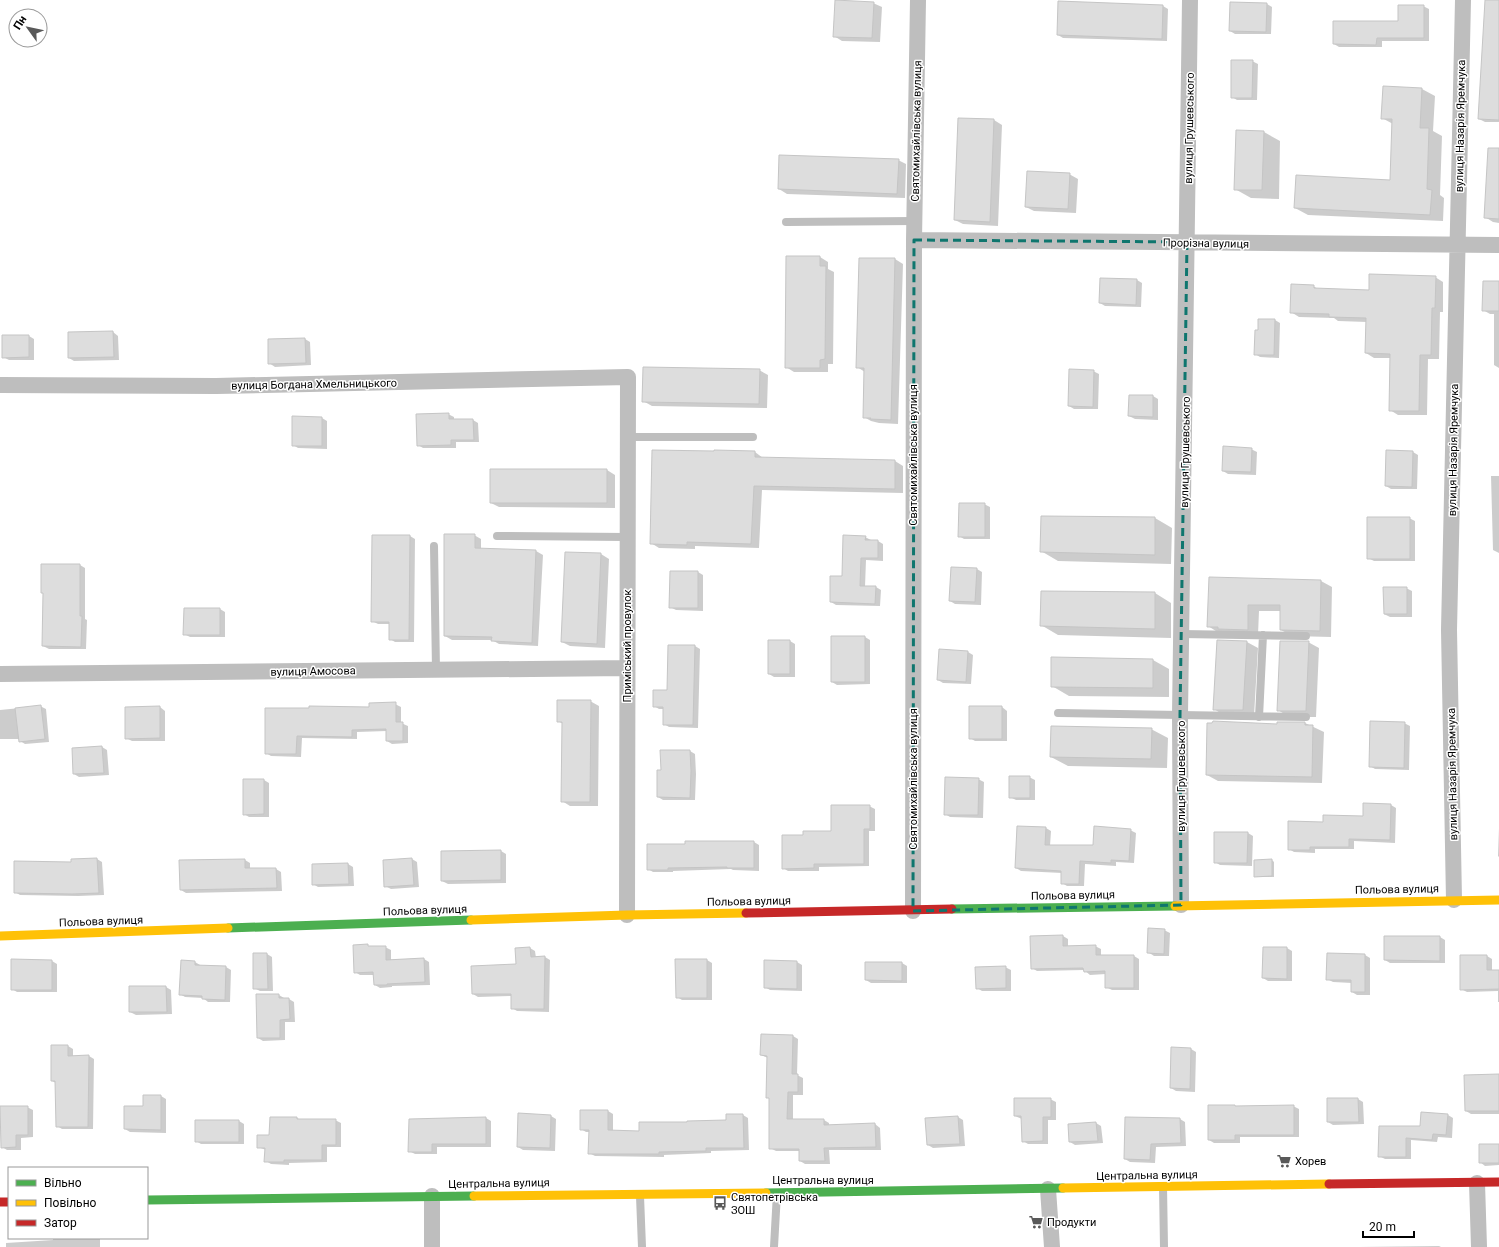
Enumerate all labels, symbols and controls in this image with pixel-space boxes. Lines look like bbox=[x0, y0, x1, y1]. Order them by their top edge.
north arrow bbox=[8, 8, 48, 48]
text: Пн bbox=[11, 13, 29, 32]
street label: Святомихайлівська вулиця bbox=[909, 60, 924, 202]
street label: вулиця Назарія Яремчука bbox=[1453, 60, 1468, 192]
street label: вулиця Грушевського bbox=[1182, 72, 1197, 184]
street label: Прорізна вулиця bbox=[1163, 236, 1249, 251]
street label: вулиця Богдана Хмельницького bbox=[231, 377, 397, 392]
street label: Святомихайлівська вулиця bbox=[907, 384, 920, 526]
street label: вулиця Назарія Яремчука bbox=[1446, 384, 1461, 516]
street label: вулиця Грушевського bbox=[1178, 396, 1193, 508]
street label: Приміський провулок bbox=[621, 589, 634, 702]
street label: вулиця Амосова bbox=[270, 664, 356, 679]
street label: Святомихайлівська вулиця bbox=[907, 708, 920, 850]
street label: вулиця Назарія Яремчука bbox=[1445, 708, 1460, 840]
street label: вулиця Грушевського bbox=[1175, 720, 1188, 832]
street label: Польова вулиця bbox=[1355, 882, 1439, 897]
street label: Польова вулиця bbox=[1031, 888, 1115, 903]
street label: Польова вулиця bbox=[707, 894, 791, 909]
street label: Польова вулиця bbox=[383, 903, 467, 918]
street label: Польова вулиця bbox=[59, 914, 143, 929]
supermarket icon: Хорев bbox=[1276, 1153, 1292, 1169]
place label: Хорев bbox=[1295, 1155, 1326, 1168]
legend bbox=[8, 1167, 148, 1239]
street label: Центральна вулиця bbox=[1096, 1168, 1198, 1183]
street label: Центральна вулиця bbox=[772, 1174, 874, 1187]
text: Вільно bbox=[44, 1176, 82, 1190]
street label: Центральна вулиця bbox=[448, 1176, 550, 1191]
place label: Святопетрівська ЗОШ bbox=[731, 1191, 818, 1217]
bus stop icon: Святопетрівська ЗОШ bbox=[712, 1195, 728, 1211]
text: Повільно bbox=[44, 1196, 97, 1210]
scale bar bbox=[1363, 1213, 1414, 1239]
supermarket icon: Продукти bbox=[1028, 1214, 1044, 1230]
text: Затор bbox=[44, 1216, 77, 1230]
place label: Продукти bbox=[1047, 1216, 1096, 1229]
text: 20 m bbox=[1369, 1220, 1396, 1234]

